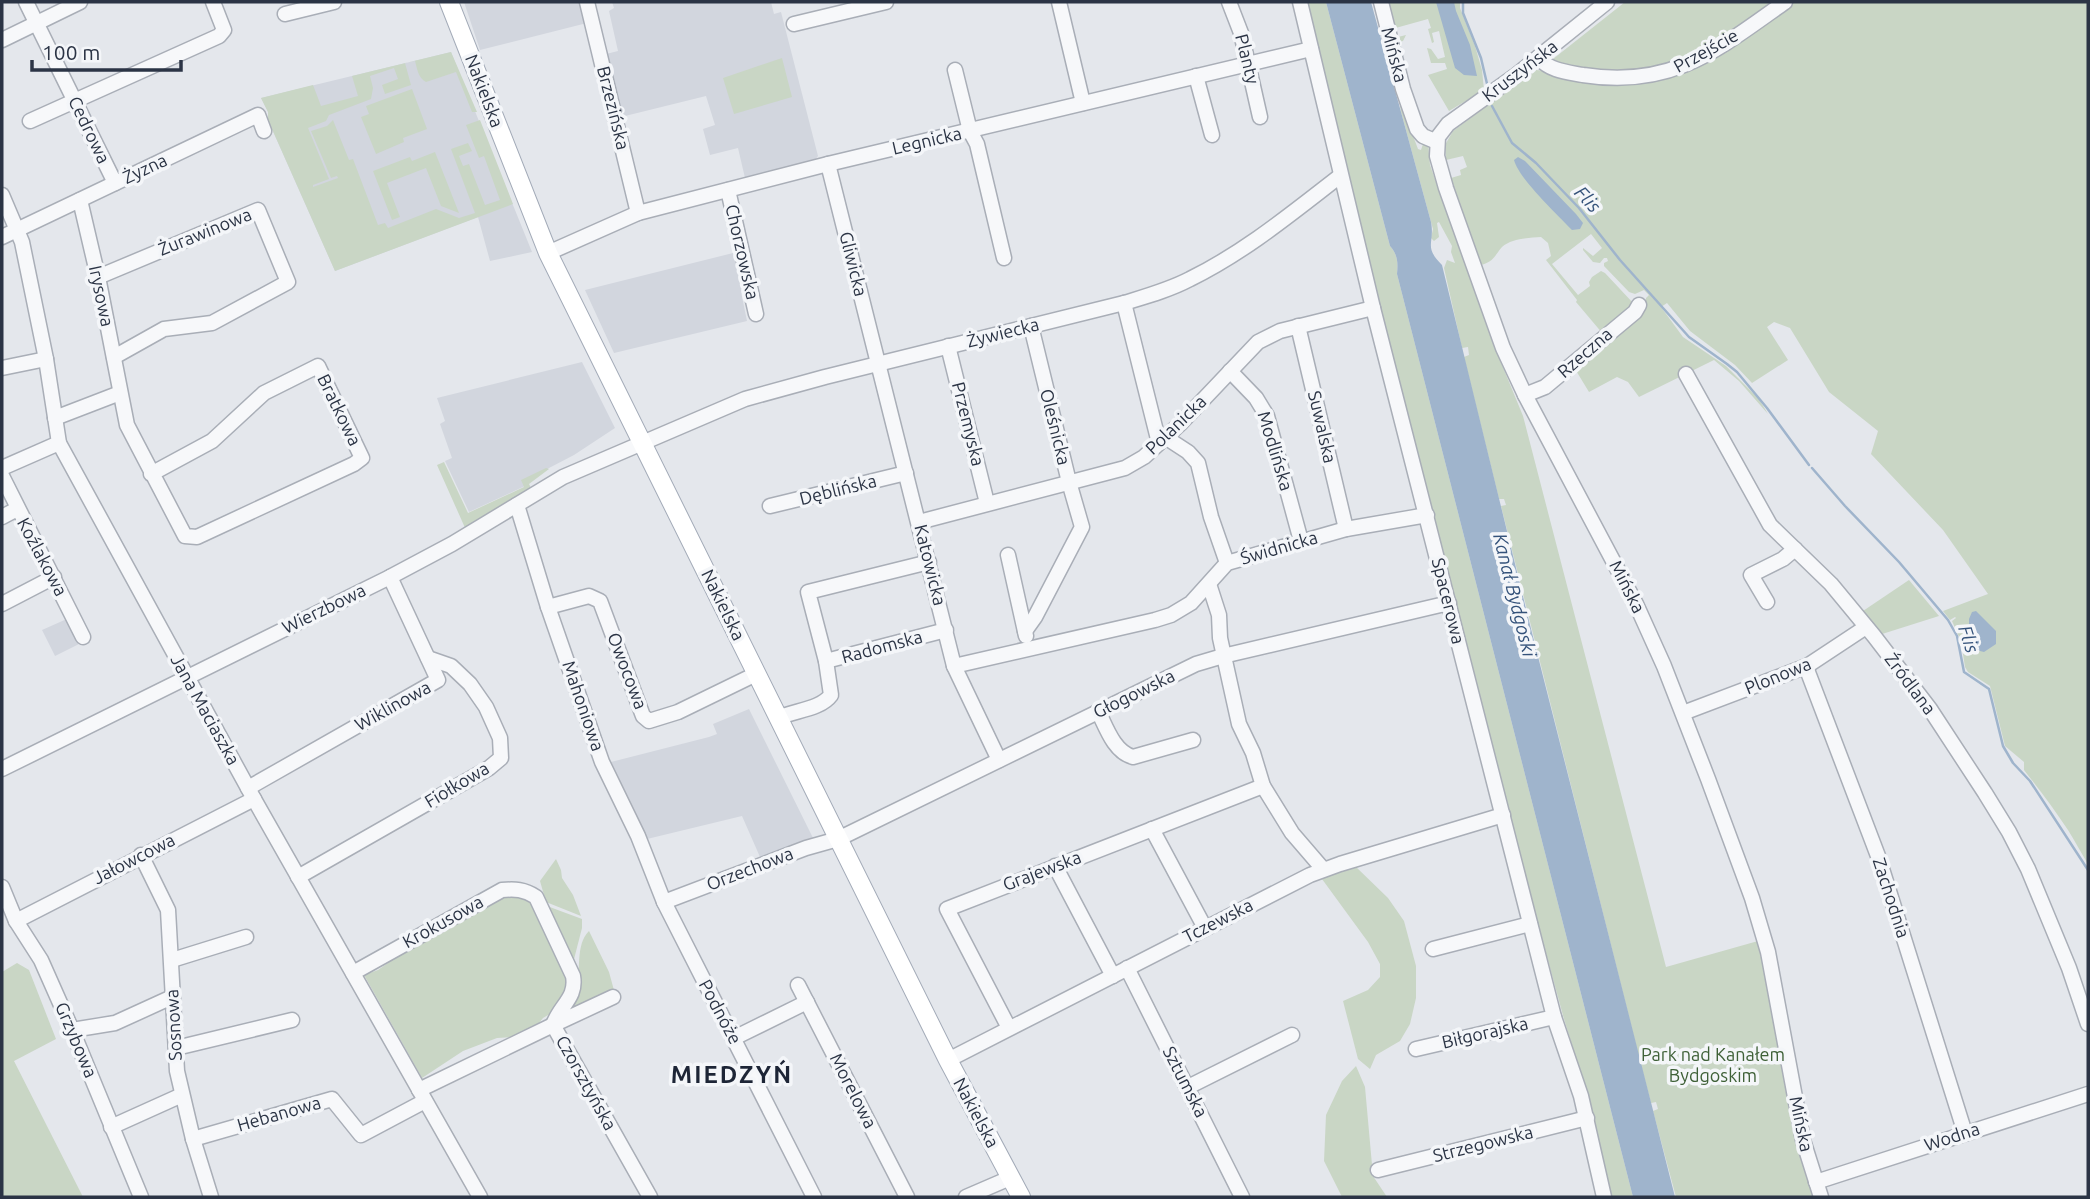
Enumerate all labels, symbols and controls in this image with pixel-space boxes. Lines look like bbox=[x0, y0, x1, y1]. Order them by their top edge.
street label: Przejście bbox=[1670, 24, 1741, 76]
street label: Mińska bbox=[1378, 25, 1412, 85]
scale bar bbox=[32, 28, 180, 72]
street label: Planty bbox=[1232, 32, 1264, 86]
street label: Kruszyńska bbox=[1478, 35, 1561, 105]
text: 100 m bbox=[42, 40, 100, 64]
street label: Nakielska bbox=[462, 51, 508, 130]
street label: Brzezińska bbox=[594, 64, 634, 152]
street label: Cedrowa bbox=[65, 93, 115, 166]
street label: Legnicka bbox=[890, 122, 964, 158]
street label: Żyzna bbox=[119, 149, 170, 187]
water label: Flis bbox=[1570, 181, 1606, 217]
street label: Chorzowska bbox=[722, 202, 764, 301]
street label: Żurawinowa bbox=[155, 203, 254, 259]
street label: Gliwicka bbox=[836, 229, 872, 298]
street label: Irysowa bbox=[86, 263, 118, 328]
street label: Żywiecka bbox=[964, 313, 1041, 351]
street label: Rzeczna bbox=[1553, 323, 1616, 381]
street label: Bratkowa bbox=[314, 371, 366, 449]
street label: Przemyska bbox=[949, 380, 989, 468]
street label: Oleśnicka bbox=[1037, 387, 1075, 467]
street label: Suwalska bbox=[1305, 389, 1341, 465]
street label: Polanicka bbox=[1141, 391, 1210, 458]
street label: Modlińska bbox=[1254, 408, 1298, 493]
street label: Dęblińska bbox=[797, 470, 878, 508]
street label: Koźlakowa bbox=[14, 514, 72, 599]
street label: Katowicka bbox=[911, 522, 951, 607]
street label: Świdnicka bbox=[1237, 525, 1320, 568]
water label: Kanał Bydgoski bbox=[1489, 531, 1541, 660]
street label: Spacerowa bbox=[1429, 556, 1469, 646]
street label: Mińska bbox=[1606, 557, 1650, 616]
street label: Nakielska bbox=[698, 566, 750, 643]
street label: Wierzbowa bbox=[278, 579, 369, 637]
water label: Flis bbox=[1954, 622, 1984, 656]
street label: Radomska bbox=[839, 626, 924, 666]
street label: Owocowa bbox=[604, 629, 652, 712]
street label: Źródlana bbox=[1881, 648, 1941, 718]
street label: Jana Maciaszka bbox=[167, 651, 244, 768]
street label: Plonowa bbox=[1741, 653, 1814, 697]
street label: Mahoniowa bbox=[559, 658, 609, 753]
street label: Głogowska bbox=[1090, 665, 1178, 721]
street label: Wiklinowa bbox=[351, 676, 434, 734]
street label: Fiołkowa bbox=[421, 757, 492, 811]
street label: Jałowcowa bbox=[89, 829, 178, 887]
street label: Orzechowa bbox=[703, 842, 796, 894]
street label: Grajewska bbox=[1000, 846, 1084, 894]
street label: Zachodnia bbox=[1870, 855, 1914, 940]
street label: Krokusowa bbox=[399, 891, 486, 951]
street label: Tczewska bbox=[1179, 894, 1256, 946]
street label: Podnóże bbox=[696, 976, 746, 1047]
street label: Sosnowa bbox=[161, 989, 185, 1061]
street label: Grzybowa bbox=[52, 999, 102, 1080]
street label: Biłgorajska bbox=[1440, 1012, 1530, 1052]
street label: Czorsztyńska bbox=[553, 1032, 621, 1133]
street label: Sztumska bbox=[1160, 1043, 1212, 1120]
park label: Park nad Kanałem Bydgoskim bbox=[1641, 1044, 1785, 1085]
street label: Morelowa bbox=[827, 1050, 881, 1131]
district label: MIEDZYŃ bbox=[671, 1059, 793, 1088]
street label: Nakielska bbox=[950, 1074, 1004, 1151]
street label: Hebanowa bbox=[235, 1092, 323, 1135]
street label: Mińska bbox=[1786, 1094, 1818, 1153]
street label: Wodna bbox=[1922, 1118, 1982, 1154]
street label: Strzegowska bbox=[1431, 1121, 1535, 1165]

